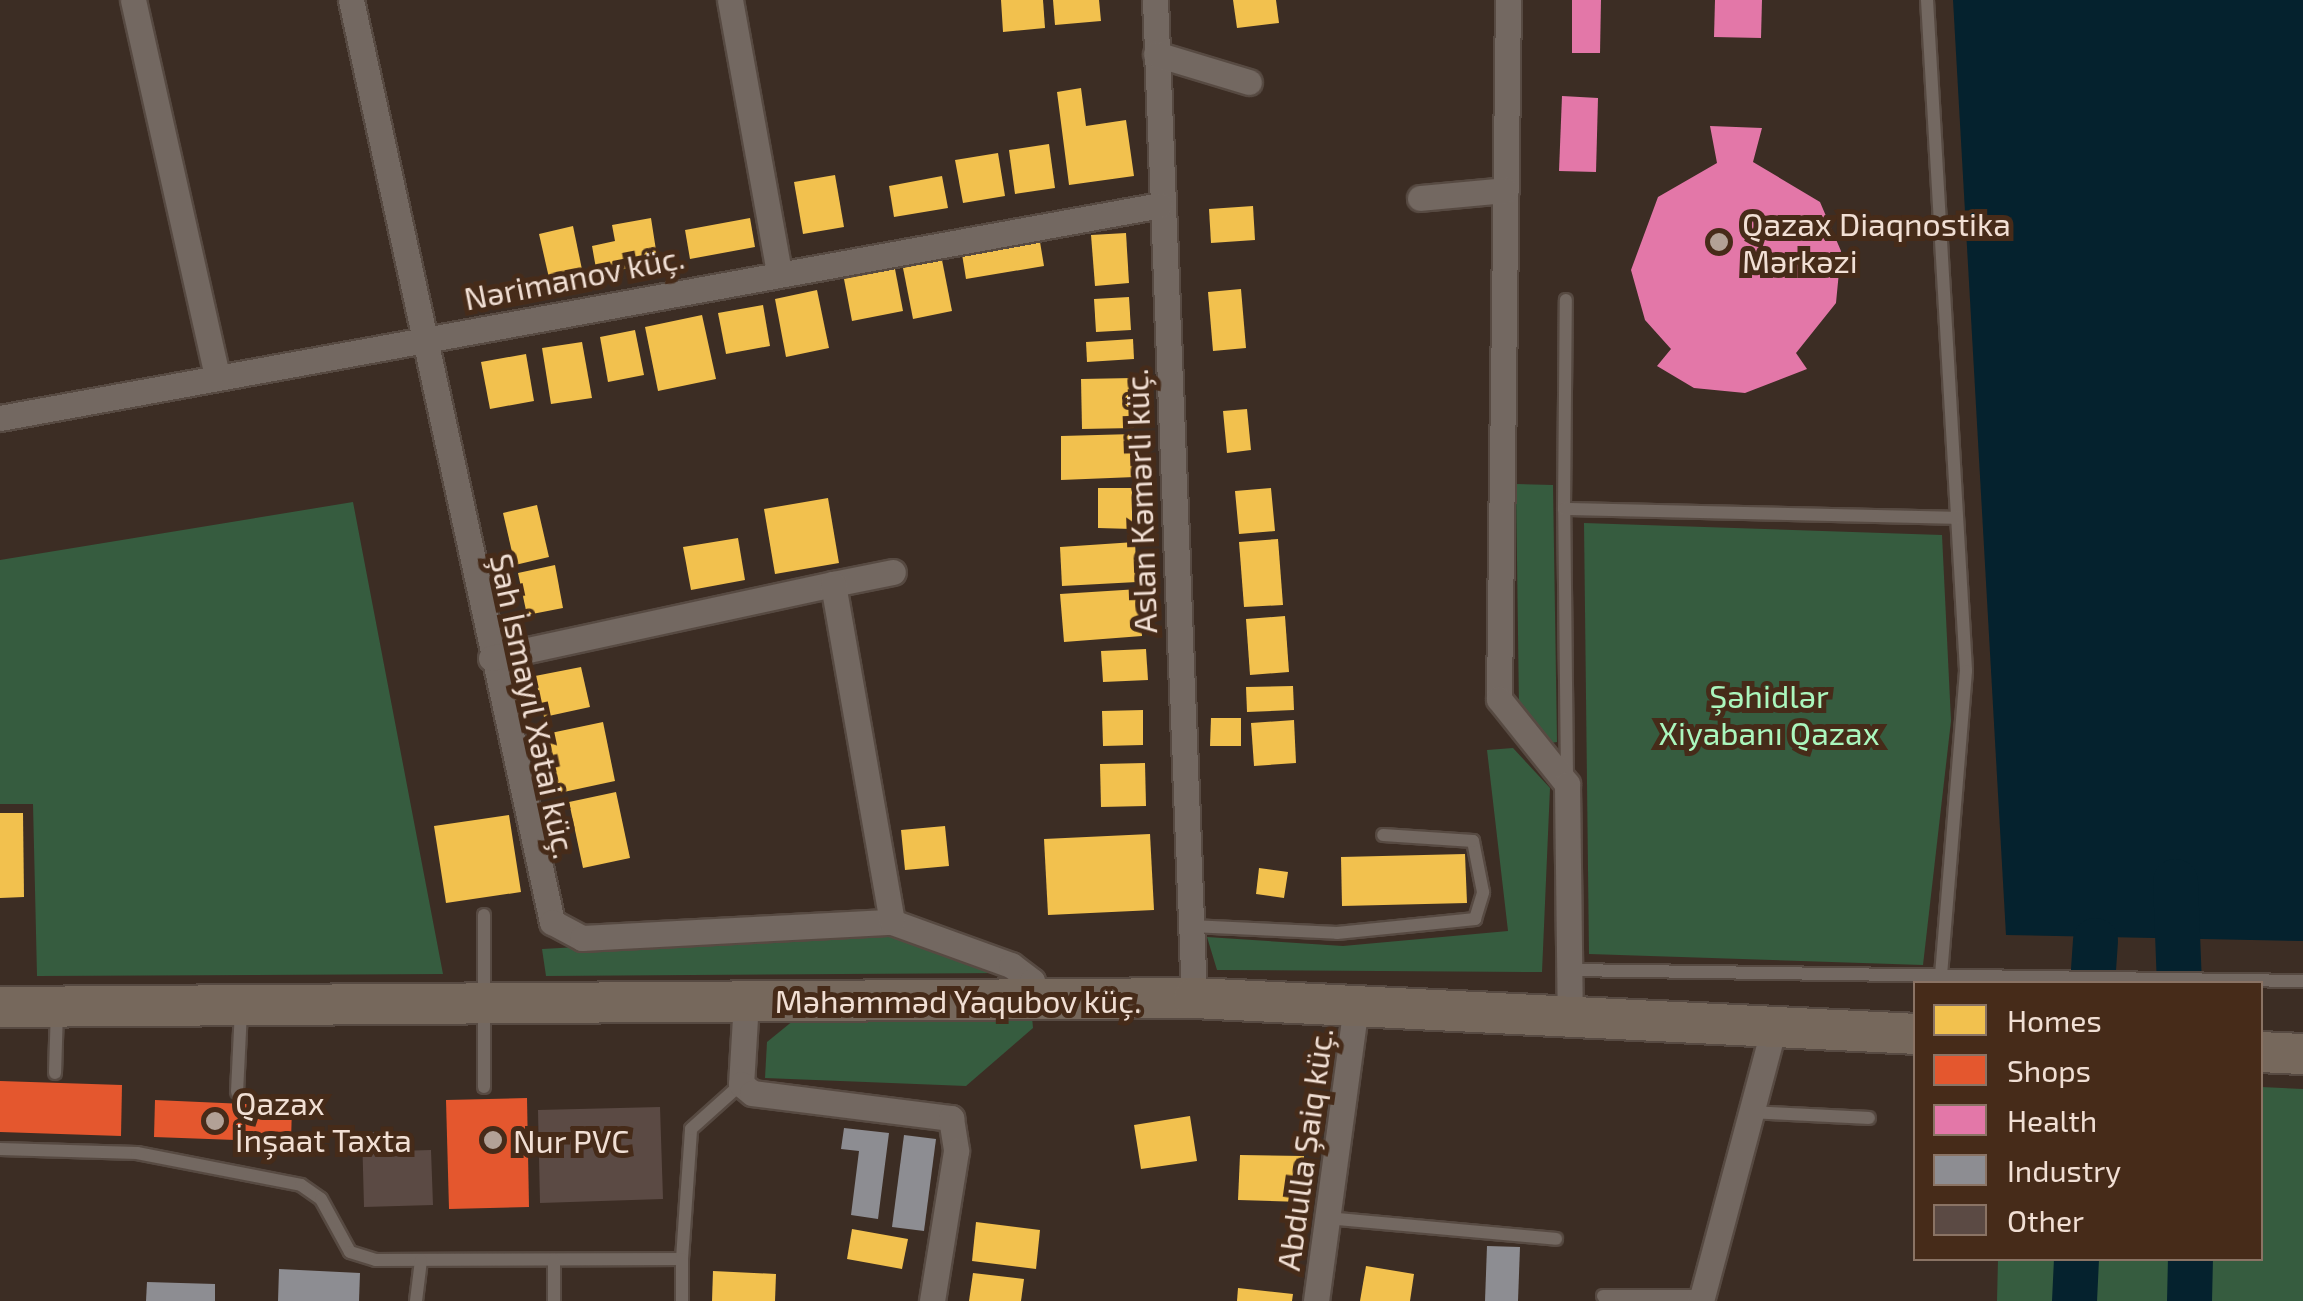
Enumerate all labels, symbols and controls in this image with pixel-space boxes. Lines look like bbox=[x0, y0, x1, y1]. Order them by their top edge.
place label: Qazax Diaqnostika Mərkəzi bbox=[1742, 205, 2011, 280]
marker: Qazax Diaqnostika Mərkəzi bbox=[1706, 229, 1732, 255]
street label: Nərimanov küç. bbox=[460, 237, 688, 317]
street label: Aslan Kəmərli küç. bbox=[1116, 368, 1164, 634]
street label: Şah İsmayıl Xətai küç. bbox=[483, 549, 585, 863]
park label: Şəhidlər Xiyabanı Qazax bbox=[1658, 677, 1880, 752]
street label: Məhəmməd Yaqubov küç. bbox=[774, 981, 1142, 1019]
legend bbox=[1913, 981, 2263, 1261]
text: Homes bbox=[2007, 1002, 2102, 1038]
street label: Abdulla Şaiq küç. bbox=[1268, 1025, 1340, 1273]
text: Shops bbox=[2007, 1052, 2091, 1088]
place label: Qazax İnşaat Taxta bbox=[235, 1084, 413, 1159]
text: Health bbox=[2007, 1102, 2097, 1138]
marker: Qazax İnşaat Taxta bbox=[204, 1110, 226, 1132]
place label: Nur PVC bbox=[513, 1121, 630, 1159]
marker: Nur PVC bbox=[482, 1129, 504, 1151]
text: Industry bbox=[2007, 1152, 2121, 1188]
text: Other bbox=[2007, 1202, 2084, 1238]

